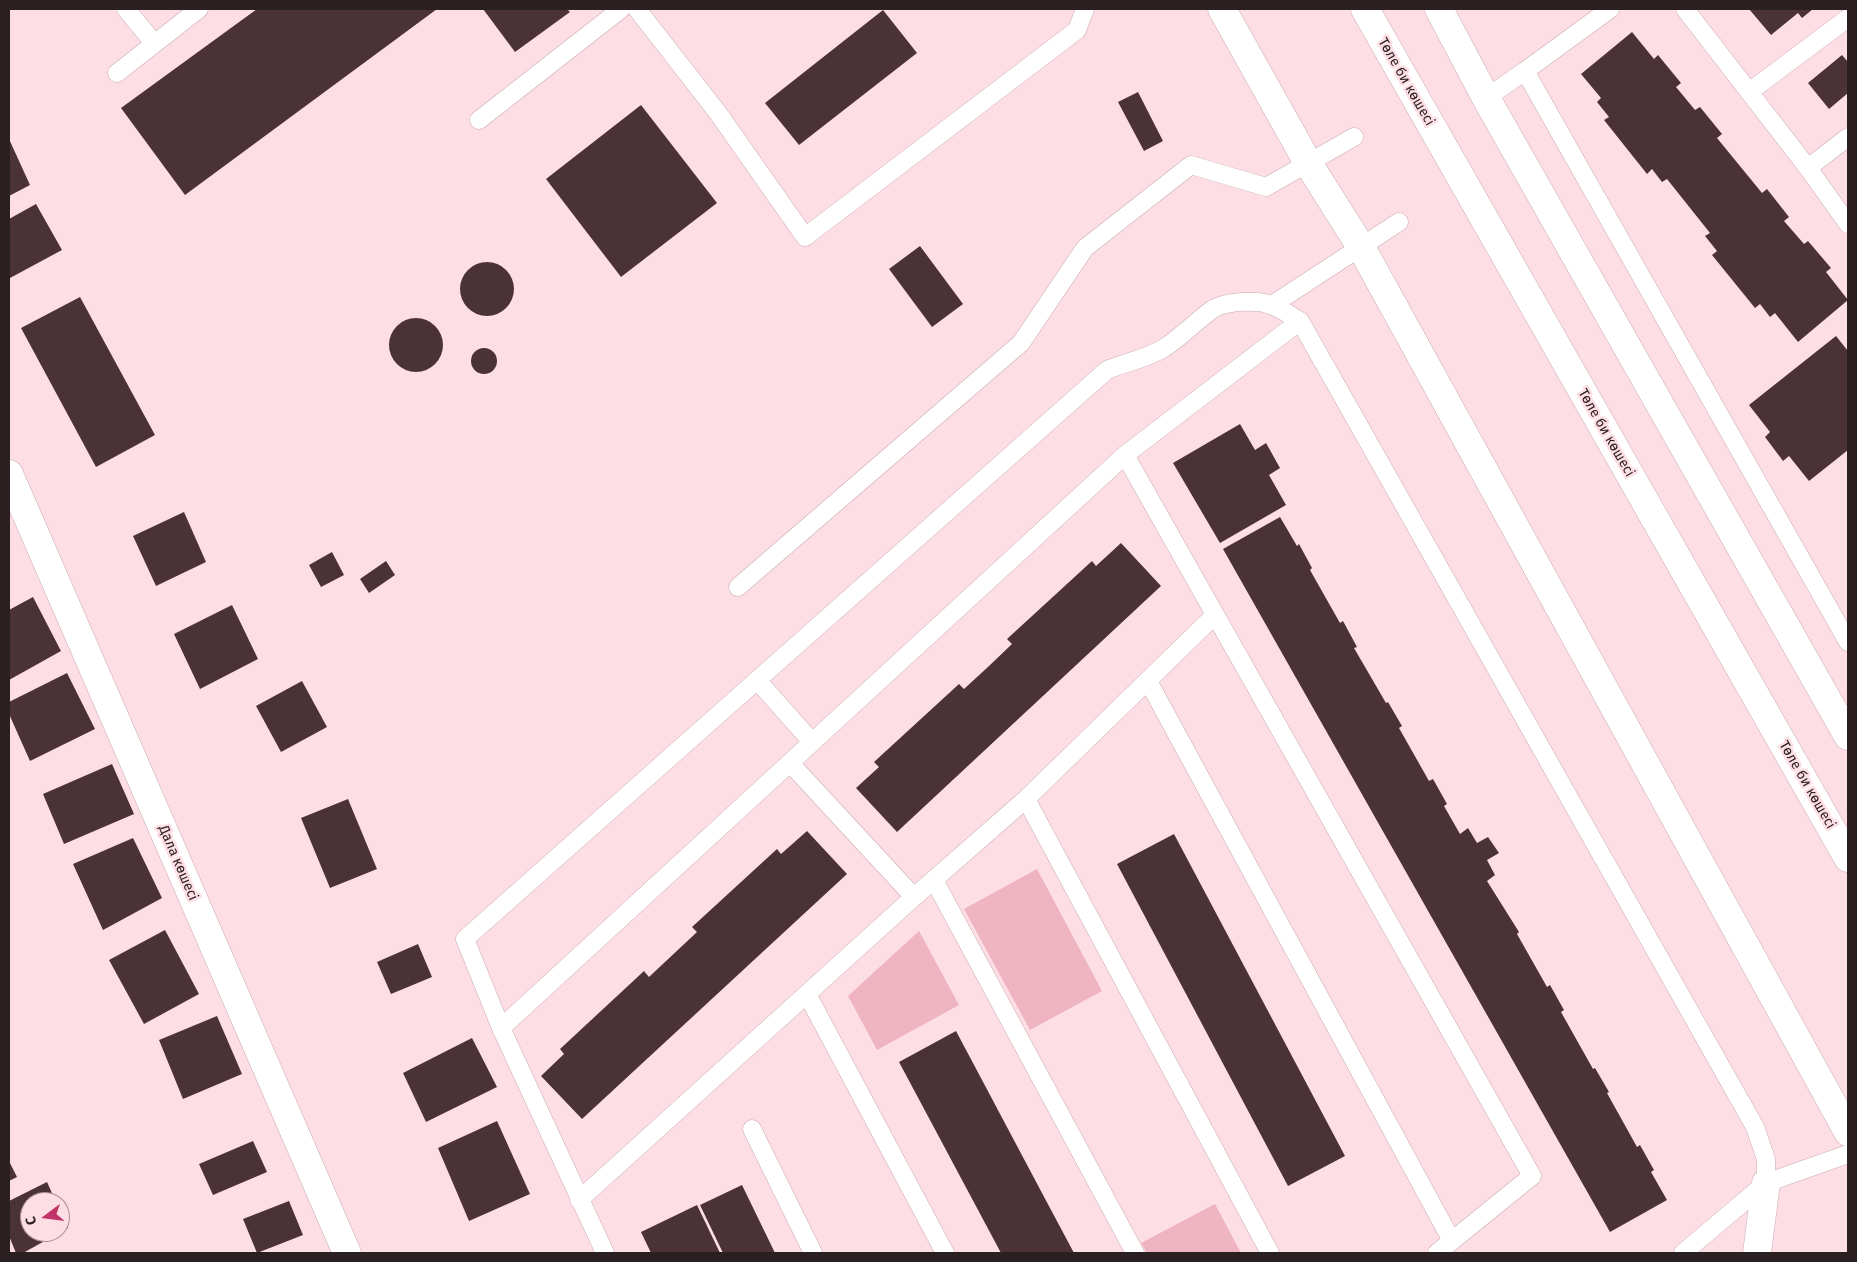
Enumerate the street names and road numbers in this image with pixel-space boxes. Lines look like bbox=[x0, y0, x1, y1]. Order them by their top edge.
street label: Төле би көшесі bbox=[1374, 35, 1438, 129]
street label: Төле би көшесі bbox=[1574, 386, 1638, 480]
street label: Төле би көшесі bbox=[1775, 738, 1839, 832]
street label: Дала көшесі bbox=[155, 823, 201, 903]

